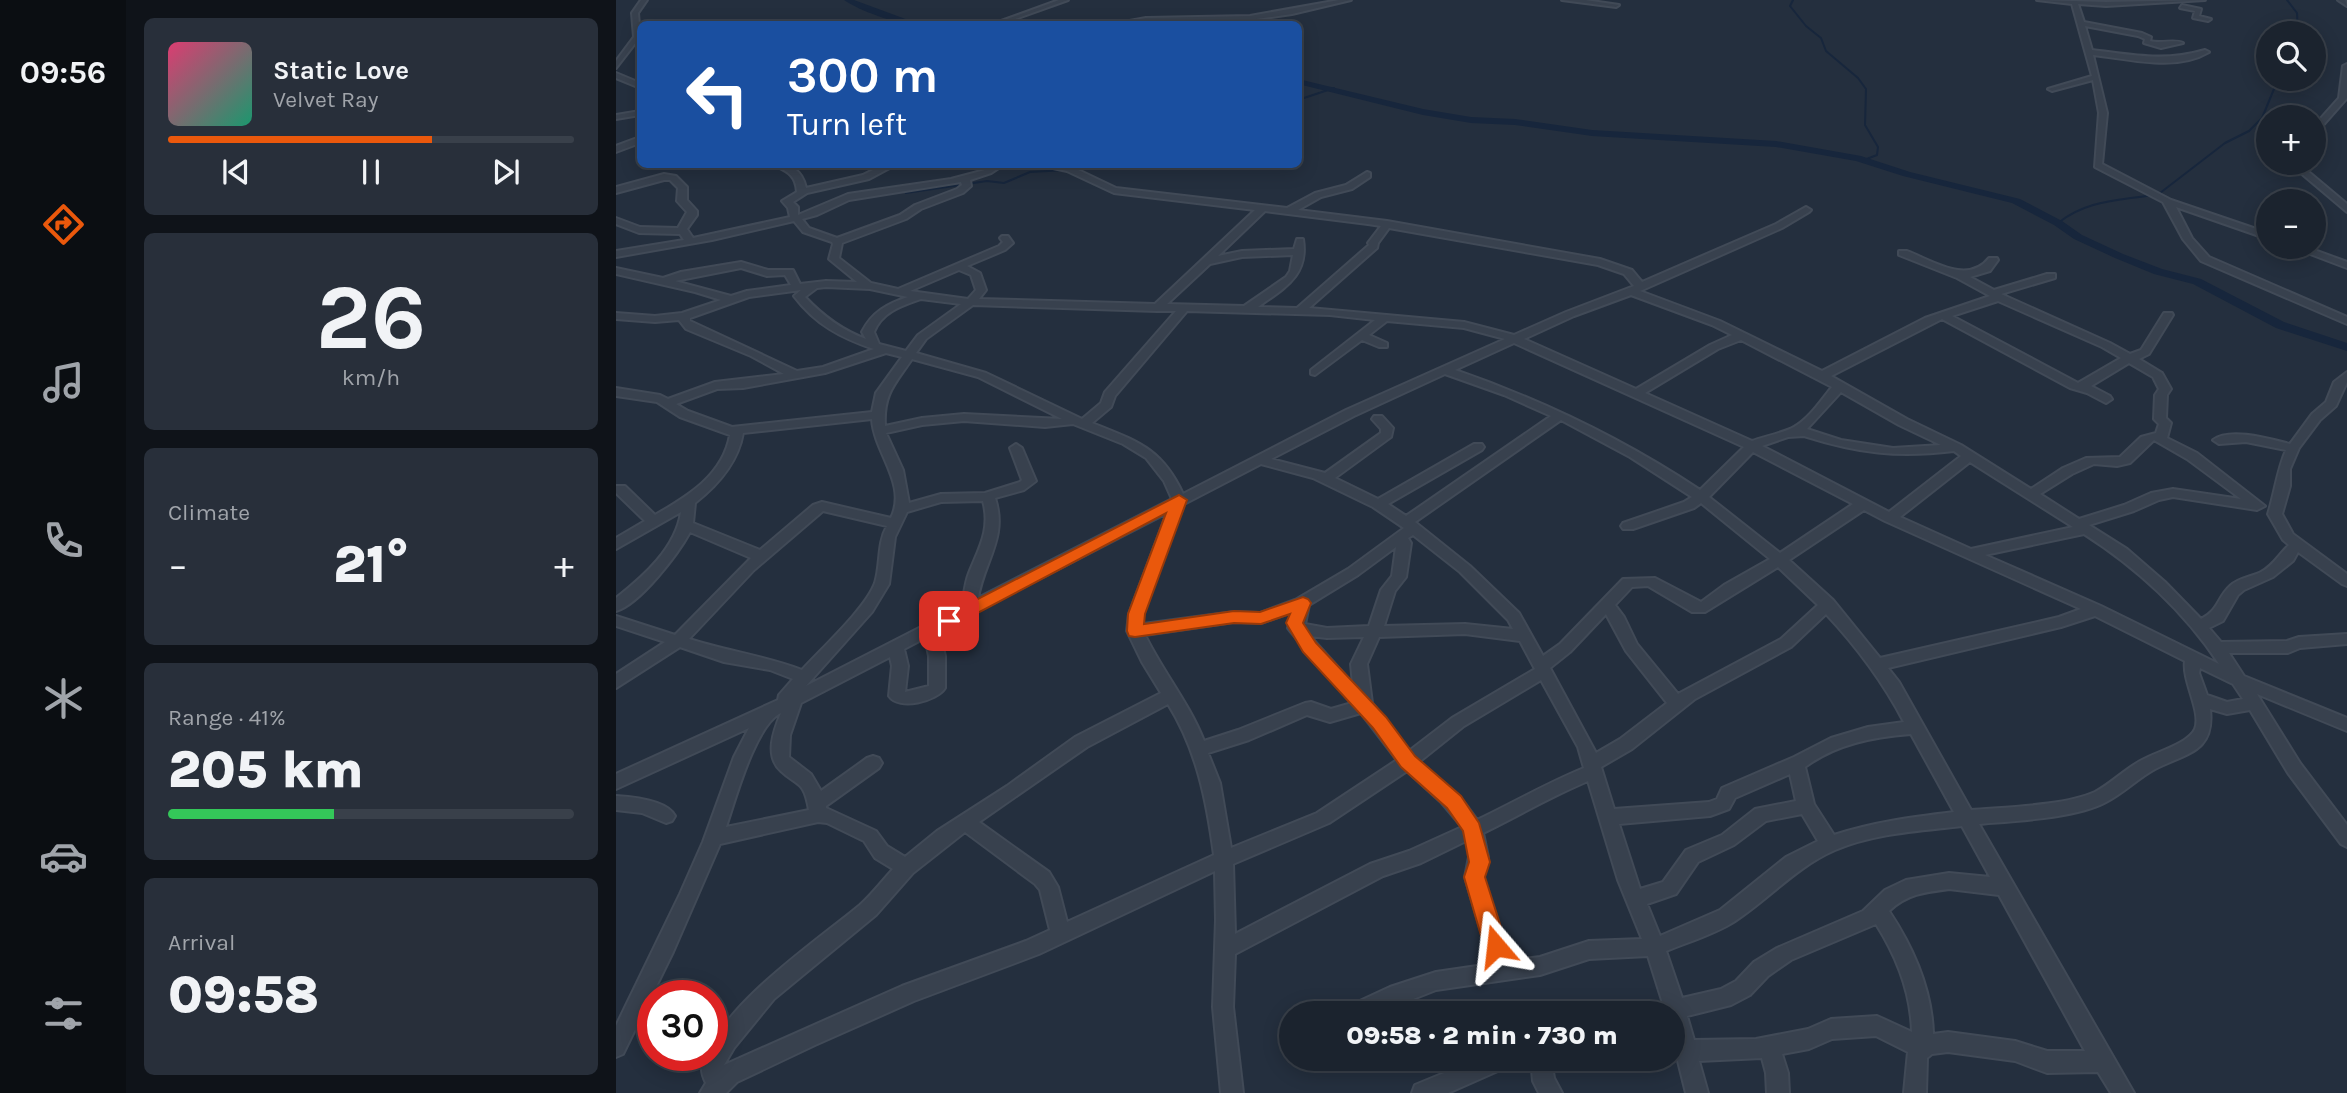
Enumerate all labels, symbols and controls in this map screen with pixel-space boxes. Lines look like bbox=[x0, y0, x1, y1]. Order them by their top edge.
map controls bbox=[2256, 21, 2326, 259]
button: search bbox=[2256, 21, 2326, 91]
text: 300 m bbox=[787, 47, 938, 104]
icon: left bbox=[672, 49, 763, 140]
text: 09:56 bbox=[20, 54, 106, 91]
text: Static Love bbox=[273, 55, 409, 86]
text: Velvet Ray bbox=[273, 86, 378, 113]
button: + bbox=[2256, 105, 2326, 175]
text: Turn left bbox=[787, 106, 907, 143]
icon: previous bbox=[217, 153, 255, 191]
icon: pause bbox=[352, 153, 390, 191]
icon: next bbox=[487, 153, 525, 191]
button: − bbox=[2256, 189, 2326, 259]
icon: directions bbox=[39, 200, 88, 249]
text: 26 bbox=[316, 265, 426, 371]
icon: music bbox=[39, 358, 88, 407]
text: km/h bbox=[342, 364, 400, 391]
text: Climate bbox=[168, 499, 250, 526]
icon: phone bbox=[39, 516, 88, 565]
text: 21° bbox=[333, 534, 409, 595]
text: − bbox=[168, 543, 188, 588]
text: + bbox=[554, 543, 574, 588]
pin bbox=[919, 591, 979, 651]
icon: arrive bbox=[930, 602, 968, 640]
icon: climate bbox=[39, 674, 88, 723]
text: Range · 41% bbox=[168, 704, 286, 731]
text: 205 km bbox=[168, 739, 364, 800]
icon: car bbox=[39, 832, 88, 881]
position arrow bbox=[1459, 909, 1533, 983]
text: Arrival bbox=[168, 929, 235, 956]
text: 09:58 bbox=[168, 964, 319, 1025]
speed limit sign: 30 bbox=[637, 980, 728, 1071]
icon: filters bbox=[39, 989, 88, 1038]
text: 09:58 · 2 min · 730 m bbox=[1346, 1020, 1618, 1051]

